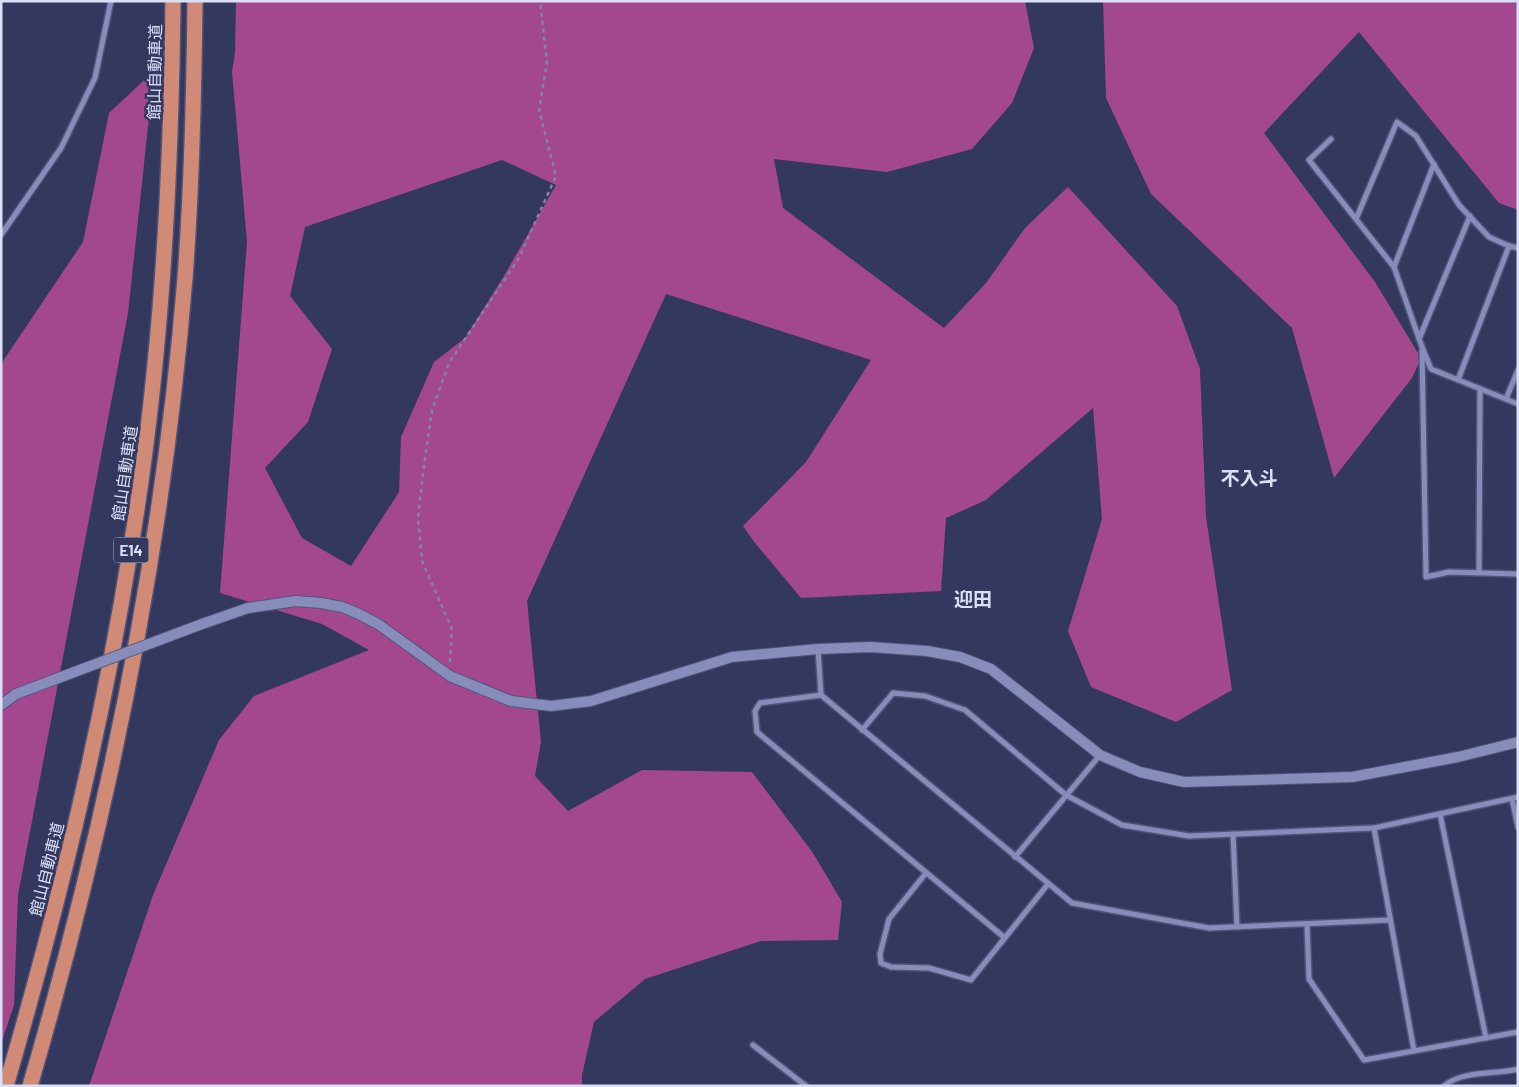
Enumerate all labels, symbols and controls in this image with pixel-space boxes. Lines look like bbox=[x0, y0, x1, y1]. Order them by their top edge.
street label: 館山自動車道 bbox=[144, 24, 164, 120]
street label: 館山自動車道 bbox=[108, 424, 140, 522]
district label: 不入斗 bbox=[1220, 466, 1278, 489]
road number: E14 bbox=[114, 538, 148, 562]
district label: 迎田 bbox=[954, 587, 992, 610]
street label: 館山自動車道 bbox=[25, 820, 67, 918]

